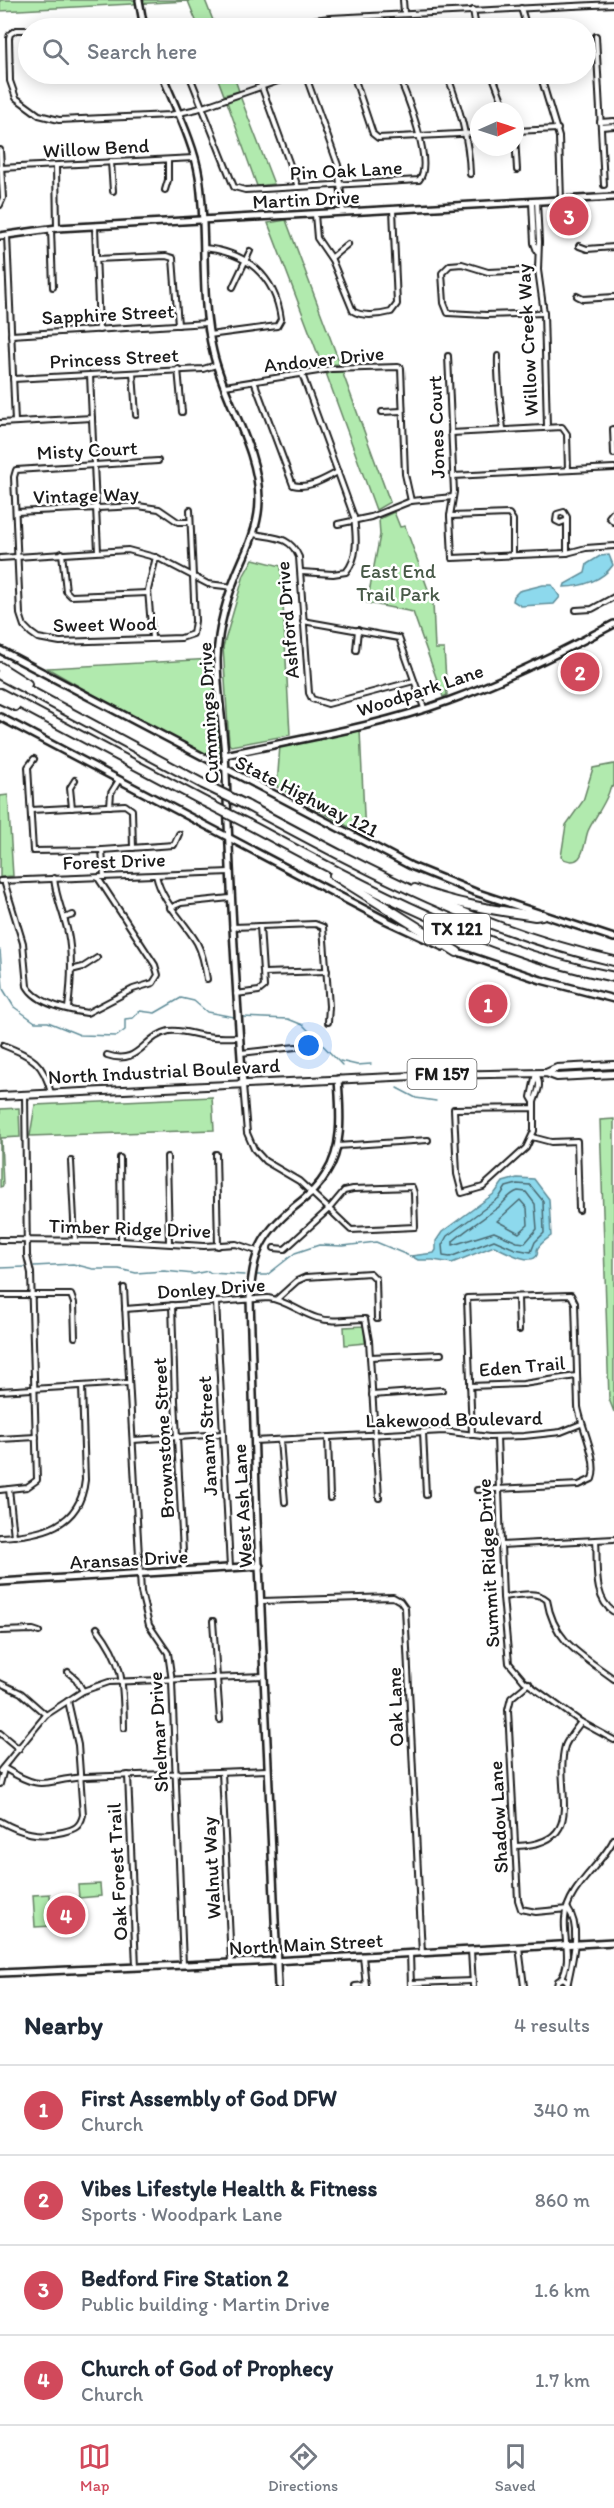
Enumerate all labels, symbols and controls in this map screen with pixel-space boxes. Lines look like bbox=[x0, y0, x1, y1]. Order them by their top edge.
search box bbox=[18, 18, 596, 84]
icon: search bbox=[39, 35, 72, 68]
text: Search here bbox=[87, 38, 197, 65]
north arrow bbox=[470, 102, 524, 156]
street label: Willow Bend bbox=[42, 133, 150, 163]
street label: Pin Oak Lane bbox=[289, 155, 403, 185]
street label: Martin Drive bbox=[252, 184, 360, 214]
pin: 3 bbox=[550, 194, 588, 238]
street label: Willow Creek Way bbox=[511, 263, 543, 417]
street label: Sapphire Street bbox=[41, 299, 175, 329]
street label: Andover Drive bbox=[263, 341, 385, 377]
street label: Princess Street bbox=[49, 343, 180, 373]
street label: Jones Court bbox=[422, 375, 450, 479]
street label: Misty Court bbox=[36, 435, 138, 465]
street label: Vintage Way bbox=[33, 481, 140, 509]
park label: East End Trail Park bbox=[356, 559, 440, 606]
street label: Ashford Drive bbox=[270, 560, 304, 680]
street label: Sweet Wood bbox=[53, 611, 157, 637]
street label: Cummings Drive bbox=[192, 642, 224, 784]
pin: 2 bbox=[560, 650, 600, 694]
street label: Woodpark Lane bbox=[354, 658, 486, 722]
street label: State Highway 121 bbox=[231, 750, 383, 842]
street label: Forest Drive bbox=[62, 847, 166, 875]
road number: TX 121 bbox=[424, 914, 490, 944]
pin: 1 bbox=[468, 982, 508, 1026]
your location bbox=[294, 1031, 323, 1060]
street label: North Industrial Boulevard bbox=[47, 1053, 281, 1089]
road number: FM 157 bbox=[408, 1059, 476, 1089]
street label: Timber Ridge Drive bbox=[48, 1213, 212, 1243]
street label: Donley Drive bbox=[156, 1272, 266, 1304]
street label: Eden Trail bbox=[478, 1350, 566, 1382]
street label: Brownstone Street bbox=[147, 1357, 179, 1519]
street label: Janann Street bbox=[192, 1375, 222, 1497]
street label: Lakewood Boulevard bbox=[365, 1405, 543, 1433]
street label: West Ash Lane bbox=[227, 1443, 257, 1569]
street label: Summit Ridge Drive bbox=[472, 1478, 504, 1648]
street label: Aransas Drive bbox=[69, 1544, 189, 1574]
street label: Oak Lane bbox=[382, 1667, 408, 1747]
street label: Shelmar Drive bbox=[143, 1671, 173, 1793]
street label: Shadow Lane bbox=[483, 1760, 513, 1874]
street label: Oak Forest Trail bbox=[101, 1802, 133, 1942]
street label: Walnut Way bbox=[196, 1815, 226, 1920]
pin: 4 bbox=[46, 1892, 86, 1938]
street label: North Main Street bbox=[228, 1928, 384, 1960]
text: Nearby bbox=[24, 2009, 103, 2041]
text: 4 results bbox=[514, 2013, 590, 2037]
text: First Assembly of God DFW bbox=[81, 2085, 337, 2112]
text: 1 bbox=[39, 2098, 48, 2122]
text: 340 m bbox=[533, 2098, 590, 2122]
text: Church bbox=[81, 2112, 143, 2136]
text: Vibes Lifestyle Health & Fitness bbox=[81, 2175, 377, 2202]
text: 2 bbox=[38, 2188, 49, 2212]
text: 860 m bbox=[535, 2188, 590, 2212]
text: Sports · Woodpark Lane bbox=[81, 2202, 282, 2226]
text: Bedford Fire Station 2 bbox=[81, 2265, 289, 2292]
text: 3 bbox=[38, 2278, 49, 2302]
text: 1.6 km bbox=[534, 2278, 590, 2302]
text: Public building · Martin Drive bbox=[81, 2292, 330, 2316]
text: Church of God of Prophecy bbox=[81, 2355, 333, 2382]
text: 4 bbox=[37, 2368, 50, 2392]
text: 1.7 km bbox=[535, 2368, 590, 2392]
text: Church bbox=[81, 2382, 143, 2406]
tab: Map bbox=[78, 2440, 111, 2495]
tab: Directions bbox=[268, 2440, 338, 2495]
tab: Saved bbox=[495, 2440, 536, 2495]

